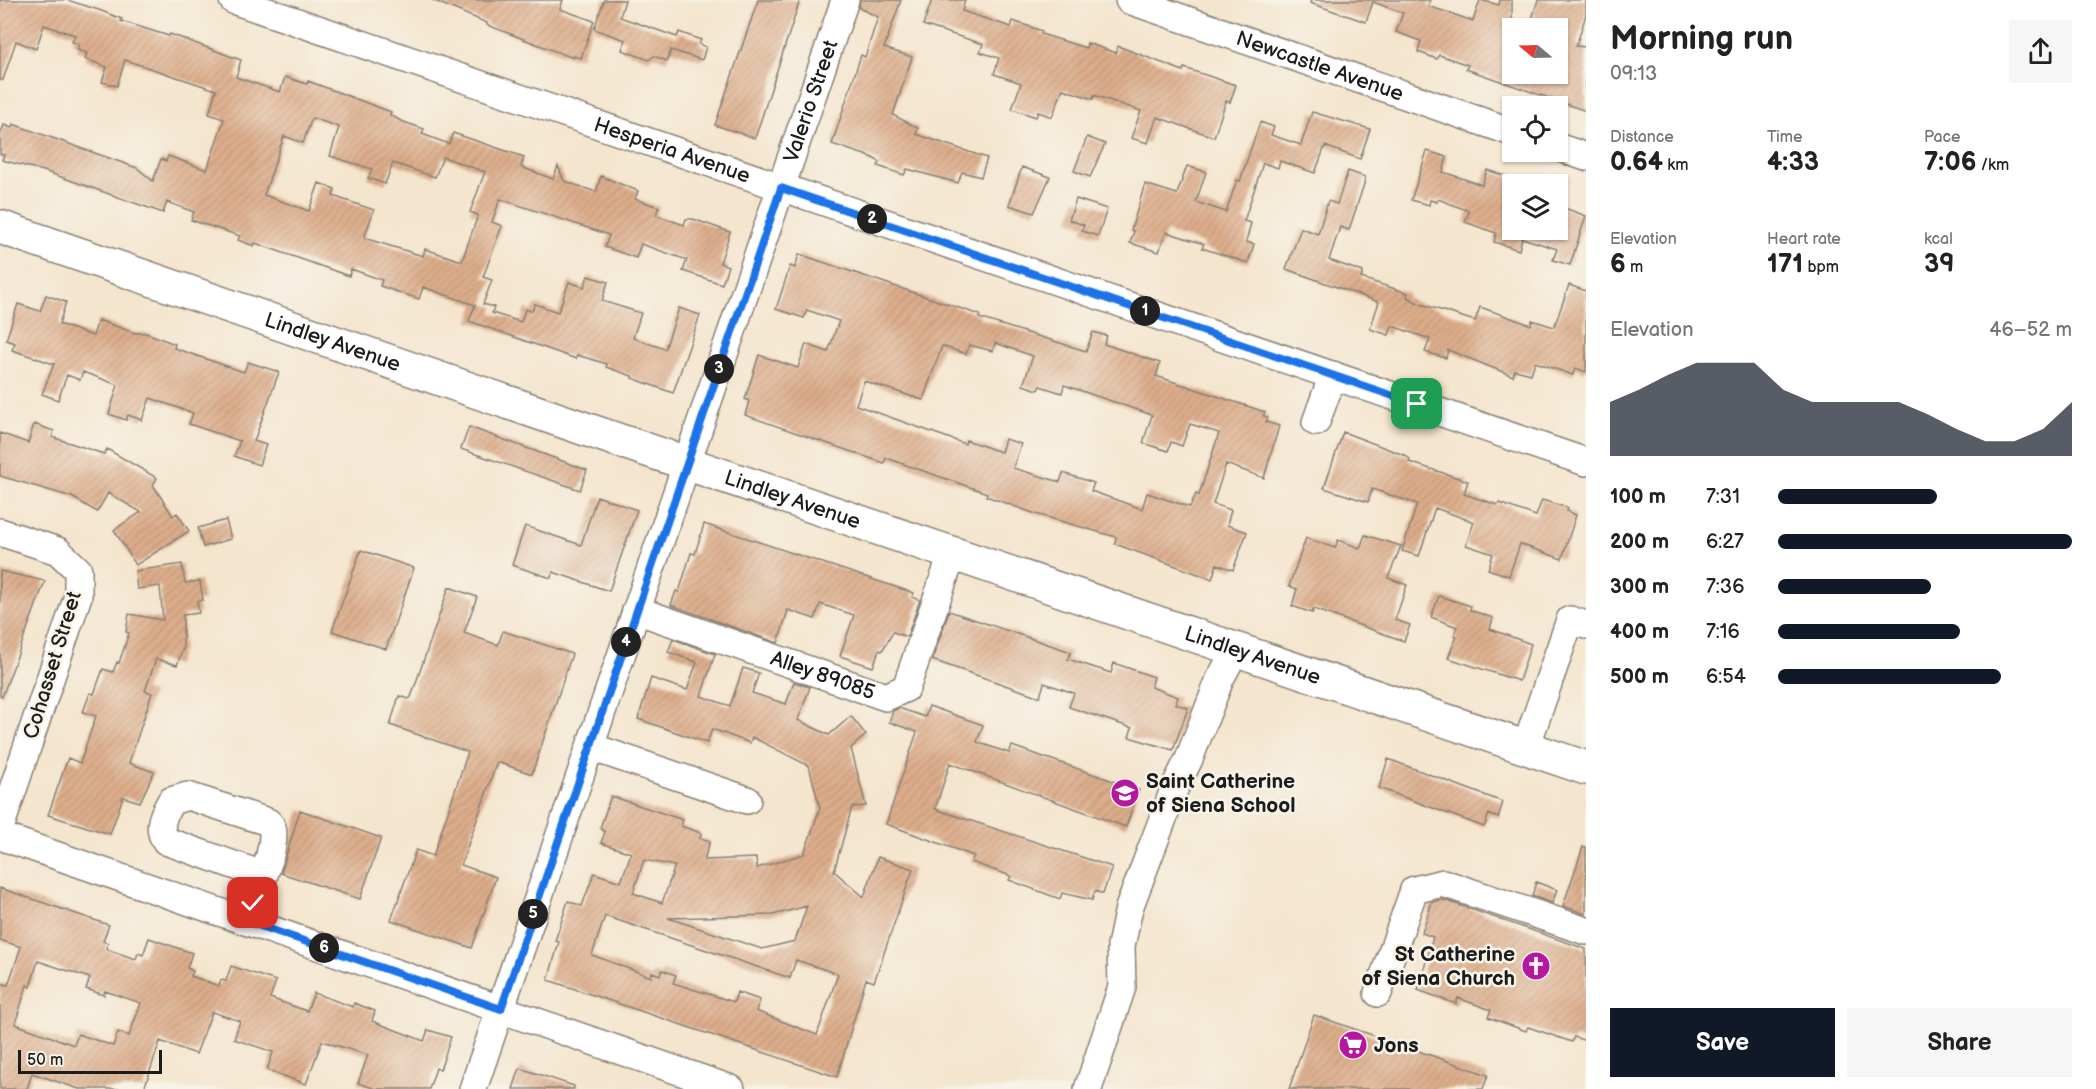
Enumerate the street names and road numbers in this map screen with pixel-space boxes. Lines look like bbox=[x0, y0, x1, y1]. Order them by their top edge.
street label: Newcastle Avenue bbox=[1233, 26, 1407, 107]
street label: Valerio Street bbox=[778, 36, 844, 166]
street label: Hesperia Avenue bbox=[591, 112, 753, 189]
street label: Lindley Avenue bbox=[261, 307, 404, 377]
street label: Lindley Avenue bbox=[721, 465, 864, 534]
street label: Cohasset Street bbox=[18, 588, 87, 742]
street label: Lindley Avenue bbox=[1181, 621, 1324, 690]
street label: Alley 89085 bbox=[767, 646, 879, 705]

